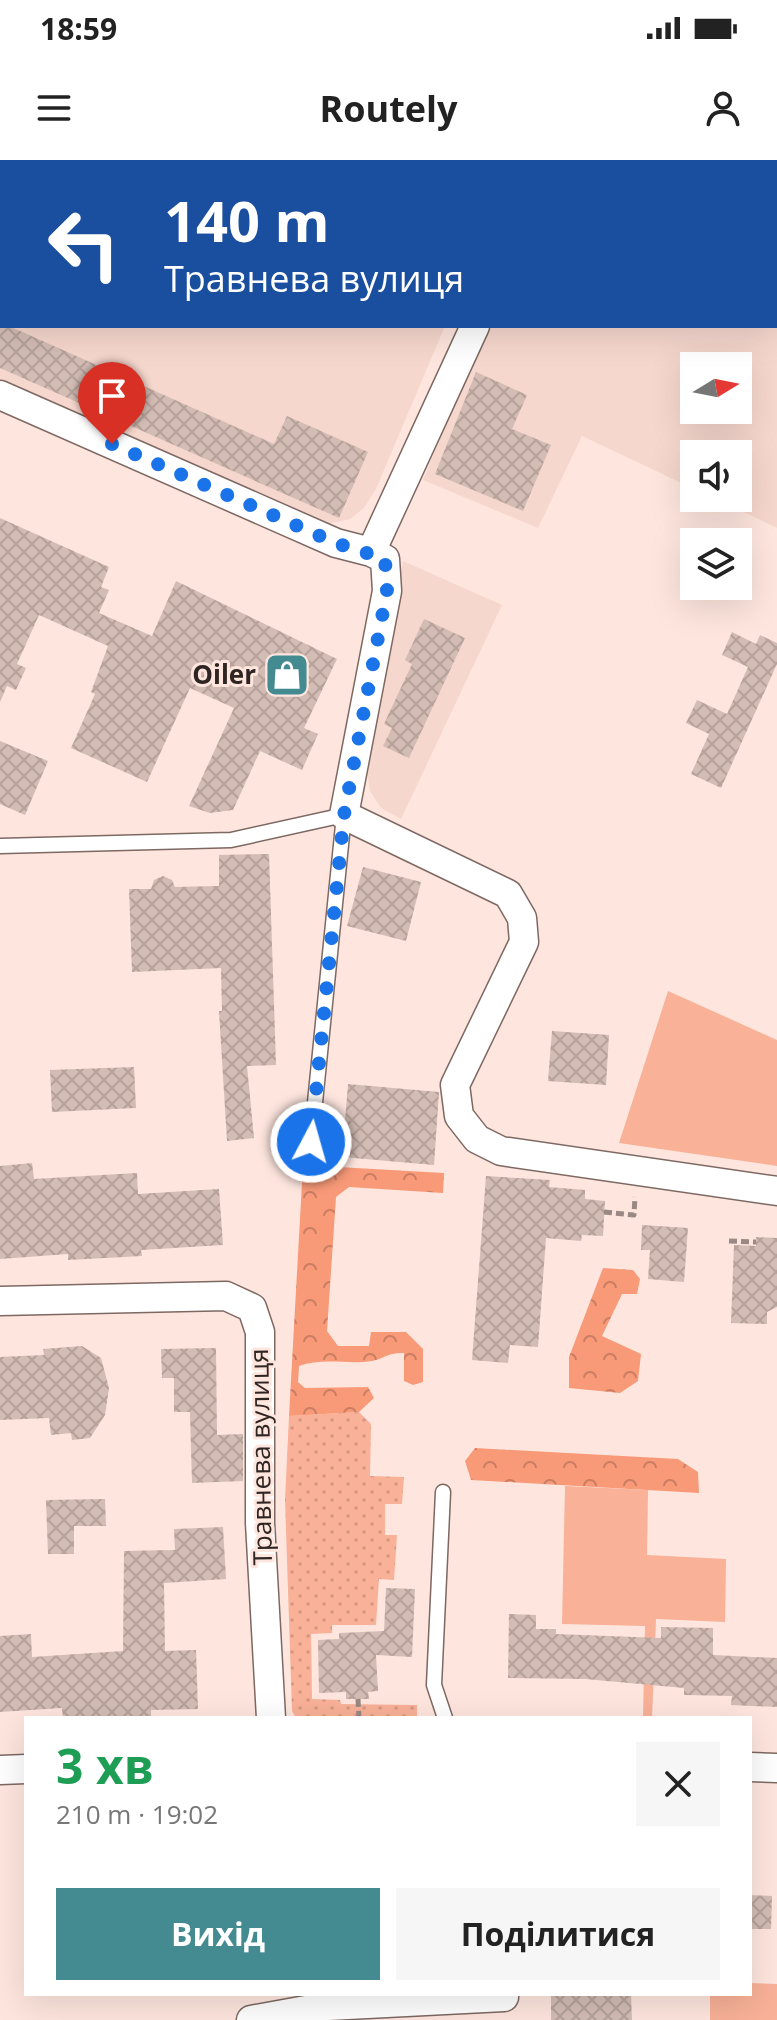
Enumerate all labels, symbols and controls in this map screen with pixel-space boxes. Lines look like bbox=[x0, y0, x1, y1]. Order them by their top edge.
text: 18:59 bbox=[40, 8, 117, 49]
text: Routely bbox=[319, 84, 458, 133]
icon: menu bbox=[32, 86, 76, 130]
icon: person bbox=[701, 86, 745, 130]
text: 140 m bbox=[164, 182, 330, 258]
icon: left bbox=[32, 192, 136, 296]
text: Травнева вулиця bbox=[164, 254, 464, 303]
north arrow bbox=[680, 352, 752, 424]
map controls bbox=[680, 352, 752, 600]
pin bbox=[78, 362, 146, 444]
icon: arrive bbox=[90, 374, 134, 418]
button: sound bbox=[680, 440, 752, 512]
button: layers bbox=[680, 528, 752, 600]
shop icon: Oiler bbox=[263, 651, 311, 699]
place label: Oiler bbox=[192, 656, 256, 692]
position arrow bbox=[269, 1100, 353, 1184]
street label: Травнева вулиця bbox=[240, 1348, 280, 1566]
text: 3 хв bbox=[56, 1733, 154, 1798]
button: close bbox=[636, 1742, 720, 1826]
text: 210 m · 19:02 bbox=[56, 1796, 218, 1832]
button: Вихід bbox=[56, 1888, 380, 1980]
button: Поділитися bbox=[396, 1888, 720, 1980]

